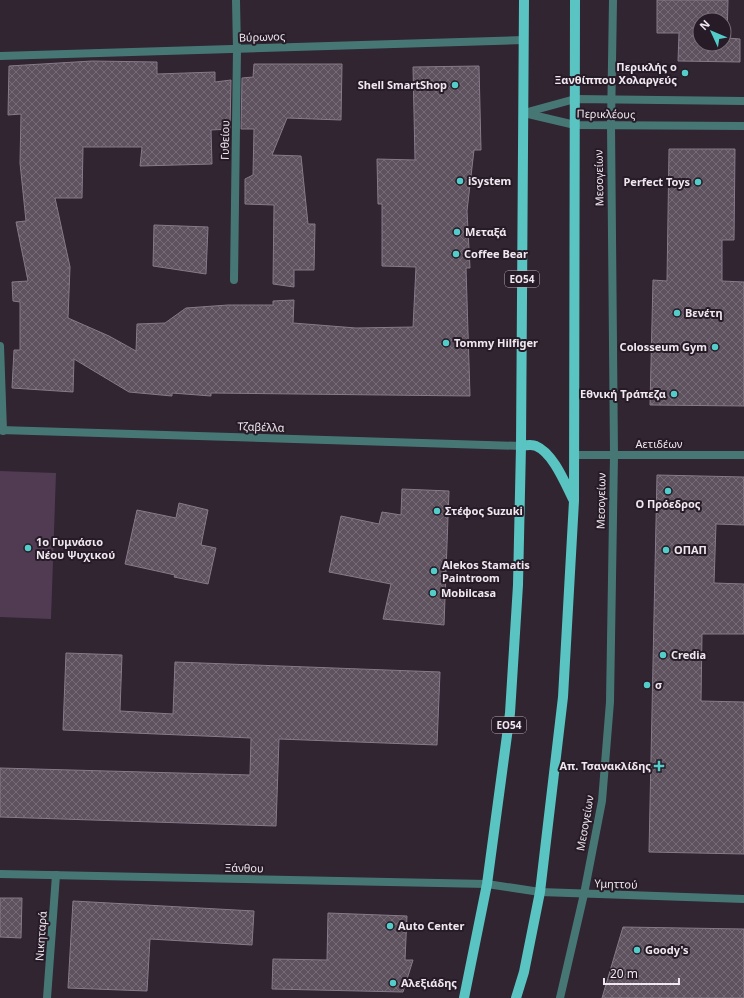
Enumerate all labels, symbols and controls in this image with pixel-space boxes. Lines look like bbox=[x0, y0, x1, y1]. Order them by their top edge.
north arrow bbox=[692, 12, 732, 52]
text: N bbox=[696, 16, 713, 33]
street label: Βύρωνος bbox=[238, 28, 285, 45]
place label: Περικλής ο Ξανθίππου Χολαργεύς bbox=[554, 59, 677, 87]
marker: Περικλής ο Ξανθίππου Χολαργεύς bbox=[680, 68, 690, 78]
place label: Shell SmartShop bbox=[358, 77, 447, 92]
marker: Shell SmartShop bbox=[450, 80, 460, 90]
street label: Περικλέους bbox=[577, 105, 635, 122]
street label: Γυθείου bbox=[217, 120, 232, 160]
street label: Μεσογείων bbox=[591, 149, 606, 206]
place label: iSystem bbox=[468, 173, 511, 188]
place label: Perfect Toys bbox=[624, 174, 690, 189]
marker: iSystem bbox=[455, 176, 465, 186]
marker: Perfect Toys bbox=[693, 177, 703, 187]
place label: Μεταξά bbox=[465, 224, 507, 239]
marker: Μεταξά bbox=[452, 227, 462, 237]
place label: Coffee Bear bbox=[464, 246, 528, 261]
marker: Coffee Bear bbox=[451, 249, 461, 259]
road number: ΕΟ54 bbox=[505, 271, 539, 287]
place label: Βενέτη bbox=[685, 305, 723, 320]
marker: Βενέτη bbox=[672, 308, 682, 318]
place label: Tommy Hilfiger bbox=[454, 335, 538, 350]
marker: Tommy Hilfiger bbox=[441, 338, 451, 348]
place label: Colosseum Gym bbox=[620, 339, 707, 354]
marker: Colosseum Gym bbox=[710, 342, 720, 352]
place label: Εθνική Τράπεζα bbox=[580, 386, 666, 401]
marker: Εθνική Τράπεζα bbox=[669, 389, 679, 399]
street label: Τζαβέλλα bbox=[237, 418, 285, 435]
street label: Αετιδέων bbox=[636, 436, 683, 451]
street label: Μεσογείων bbox=[593, 472, 608, 529]
marker: Ο Πρόεδρος bbox=[663, 486, 673, 496]
place label: Ο Πρόεδρος bbox=[636, 496, 701, 511]
place label: Στέφος Suzuki bbox=[445, 503, 523, 518]
marker: Στέφος Suzuki bbox=[432, 506, 442, 516]
place label: 1ο Γυμνάσιο Νέου Ψυχικού bbox=[36, 534, 115, 562]
place label: ΟΠΑΠ bbox=[674, 542, 707, 557]
marker: 1ο Γυμνάσιο Νέου Ψυχικού bbox=[23, 543, 33, 553]
marker: ΟΠΑΠ bbox=[661, 545, 671, 555]
place label: Alekos Stamatis Paintroom bbox=[442, 557, 530, 585]
marker: Alekos Stamatis Paintroom bbox=[429, 566, 439, 576]
place label: Mobilcasa bbox=[441, 585, 496, 600]
marker: Mobilcasa bbox=[428, 588, 438, 598]
place label: Credia bbox=[671, 647, 706, 662]
marker: Credia bbox=[658, 650, 668, 660]
place label: σ bbox=[655, 677, 662, 692]
marker: σ bbox=[642, 680, 652, 690]
road number: ΕΟ54 bbox=[492, 717, 526, 733]
place label: Απ. Τσανακλίδης bbox=[559, 758, 651, 773]
marker: Απ. Τσανακλίδης bbox=[654, 761, 664, 771]
street label: Μεσογείων bbox=[572, 793, 597, 852]
street label: Ξάνθου bbox=[224, 860, 264, 875]
street label: Υμηττού bbox=[594, 875, 638, 892]
street label: Νικηταρά bbox=[31, 910, 50, 961]
place label: Auto Center bbox=[398, 918, 464, 933]
marker: Auto Center bbox=[385, 921, 395, 931]
place label: Goody's bbox=[645, 942, 689, 957]
marker: Goody's bbox=[632, 945, 642, 955]
scale bar bbox=[604, 960, 679, 986]
text: 20 m bbox=[610, 965, 638, 982]
place label: Αλεξιάδης bbox=[401, 975, 457, 990]
marker: Αλεξιάδης bbox=[388, 978, 398, 988]

